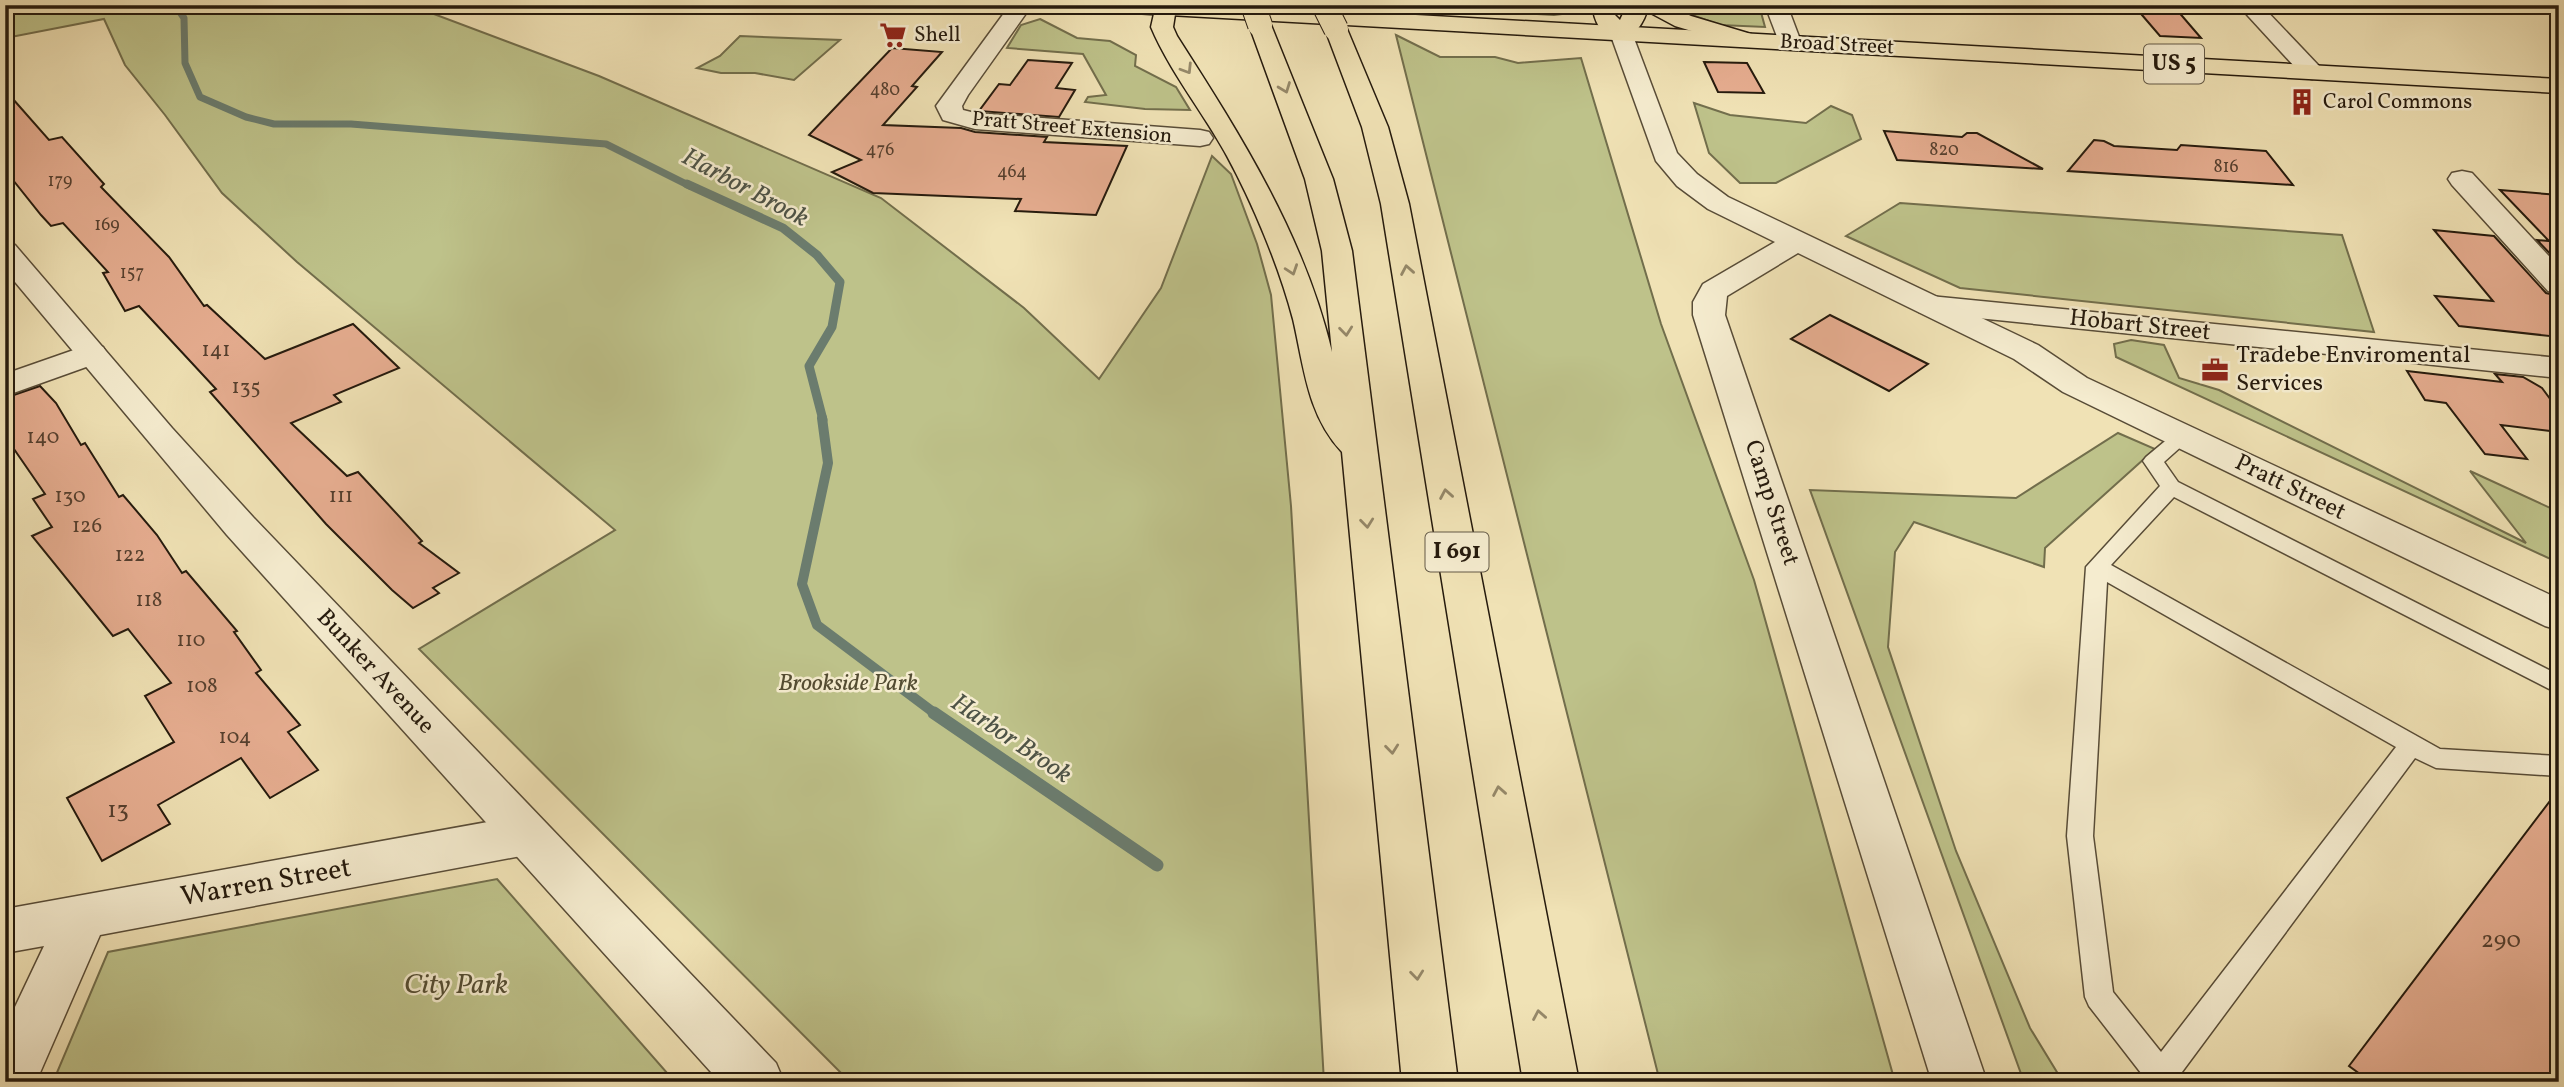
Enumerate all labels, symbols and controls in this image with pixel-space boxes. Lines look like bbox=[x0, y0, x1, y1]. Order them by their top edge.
supermarket icon: Shell bbox=[878, 20, 908, 50]
place label: Shell bbox=[914, 21, 961, 50]
street label: Broad Street bbox=[1779, 28, 1895, 62]
road number: US 5 bbox=[2144, 44, 2204, 83]
one-way arrow bbox=[1178, 62, 1191, 75]
house number: 480 bbox=[870, 78, 900, 103]
one-way arrow bbox=[1277, 82, 1291, 94]
building icon: Carol Commons bbox=[2287, 87, 2317, 117]
place label: Carol Commons bbox=[2323, 88, 2472, 117]
street label: Pratt Street Extension bbox=[970, 105, 1174, 151]
house number: 476 bbox=[866, 138, 894, 163]
house number: 820 bbox=[1929, 138, 1959, 163]
water label: Harbor Brook bbox=[675, 139, 815, 237]
house number: 816 bbox=[2213, 155, 2239, 180]
house number: 464 bbox=[997, 160, 1027, 185]
house number: 179 bbox=[48, 169, 72, 194]
house number: 169 bbox=[94, 213, 120, 238]
house number: 157 bbox=[120, 261, 144, 286]
one-way arrow bbox=[1284, 263, 1298, 275]
one-way arrow bbox=[1400, 264, 1415, 276]
street label: Hobart Street bbox=[2068, 302, 2212, 350]
one-way arrow bbox=[1339, 326, 1354, 337]
house number: 141 bbox=[202, 336, 230, 365]
place label: Tradebe Enviromental Services bbox=[2236, 339, 2470, 401]
office icon: Tradebe Enviromental Services bbox=[2200, 355, 2230, 385]
house number: 135 bbox=[231, 373, 261, 402]
house number: 140 bbox=[27, 423, 59, 452]
street label: Camp Street bbox=[1735, 436, 1807, 570]
street label: Pratt Street bbox=[2229, 446, 2351, 530]
house number: 130 bbox=[54, 482, 86, 511]
house number: 111 bbox=[329, 482, 353, 511]
one-way arrow bbox=[1440, 488, 1455, 500]
house number: 126 bbox=[72, 512, 102, 541]
one-way arrow bbox=[1360, 517, 1375, 529]
road number: I 691 bbox=[1426, 532, 1488, 572]
house number: 122 bbox=[115, 541, 145, 570]
house number: 118 bbox=[136, 586, 162, 615]
street label: Bunker Avenue bbox=[308, 602, 442, 742]
house number: 110 bbox=[177, 626, 205, 655]
park label: Brookside Park bbox=[778, 667, 918, 701]
house number: 108 bbox=[186, 672, 218, 701]
water label: Harbor Brook bbox=[943, 685, 1079, 793]
house number: 104 bbox=[219, 723, 251, 752]
one-way arrow bbox=[1384, 744, 1399, 755]
one-way arrow bbox=[1492, 785, 1507, 796]
house number: 13 bbox=[107, 794, 129, 828]
street label: Warren Street bbox=[178, 849, 354, 917]
house number: 290 bbox=[2481, 924, 2521, 958]
park label: City Park bbox=[404, 966, 508, 1005]
one-way arrow bbox=[1409, 969, 1424, 981]
one-way arrow bbox=[1532, 1009, 1547, 1020]

